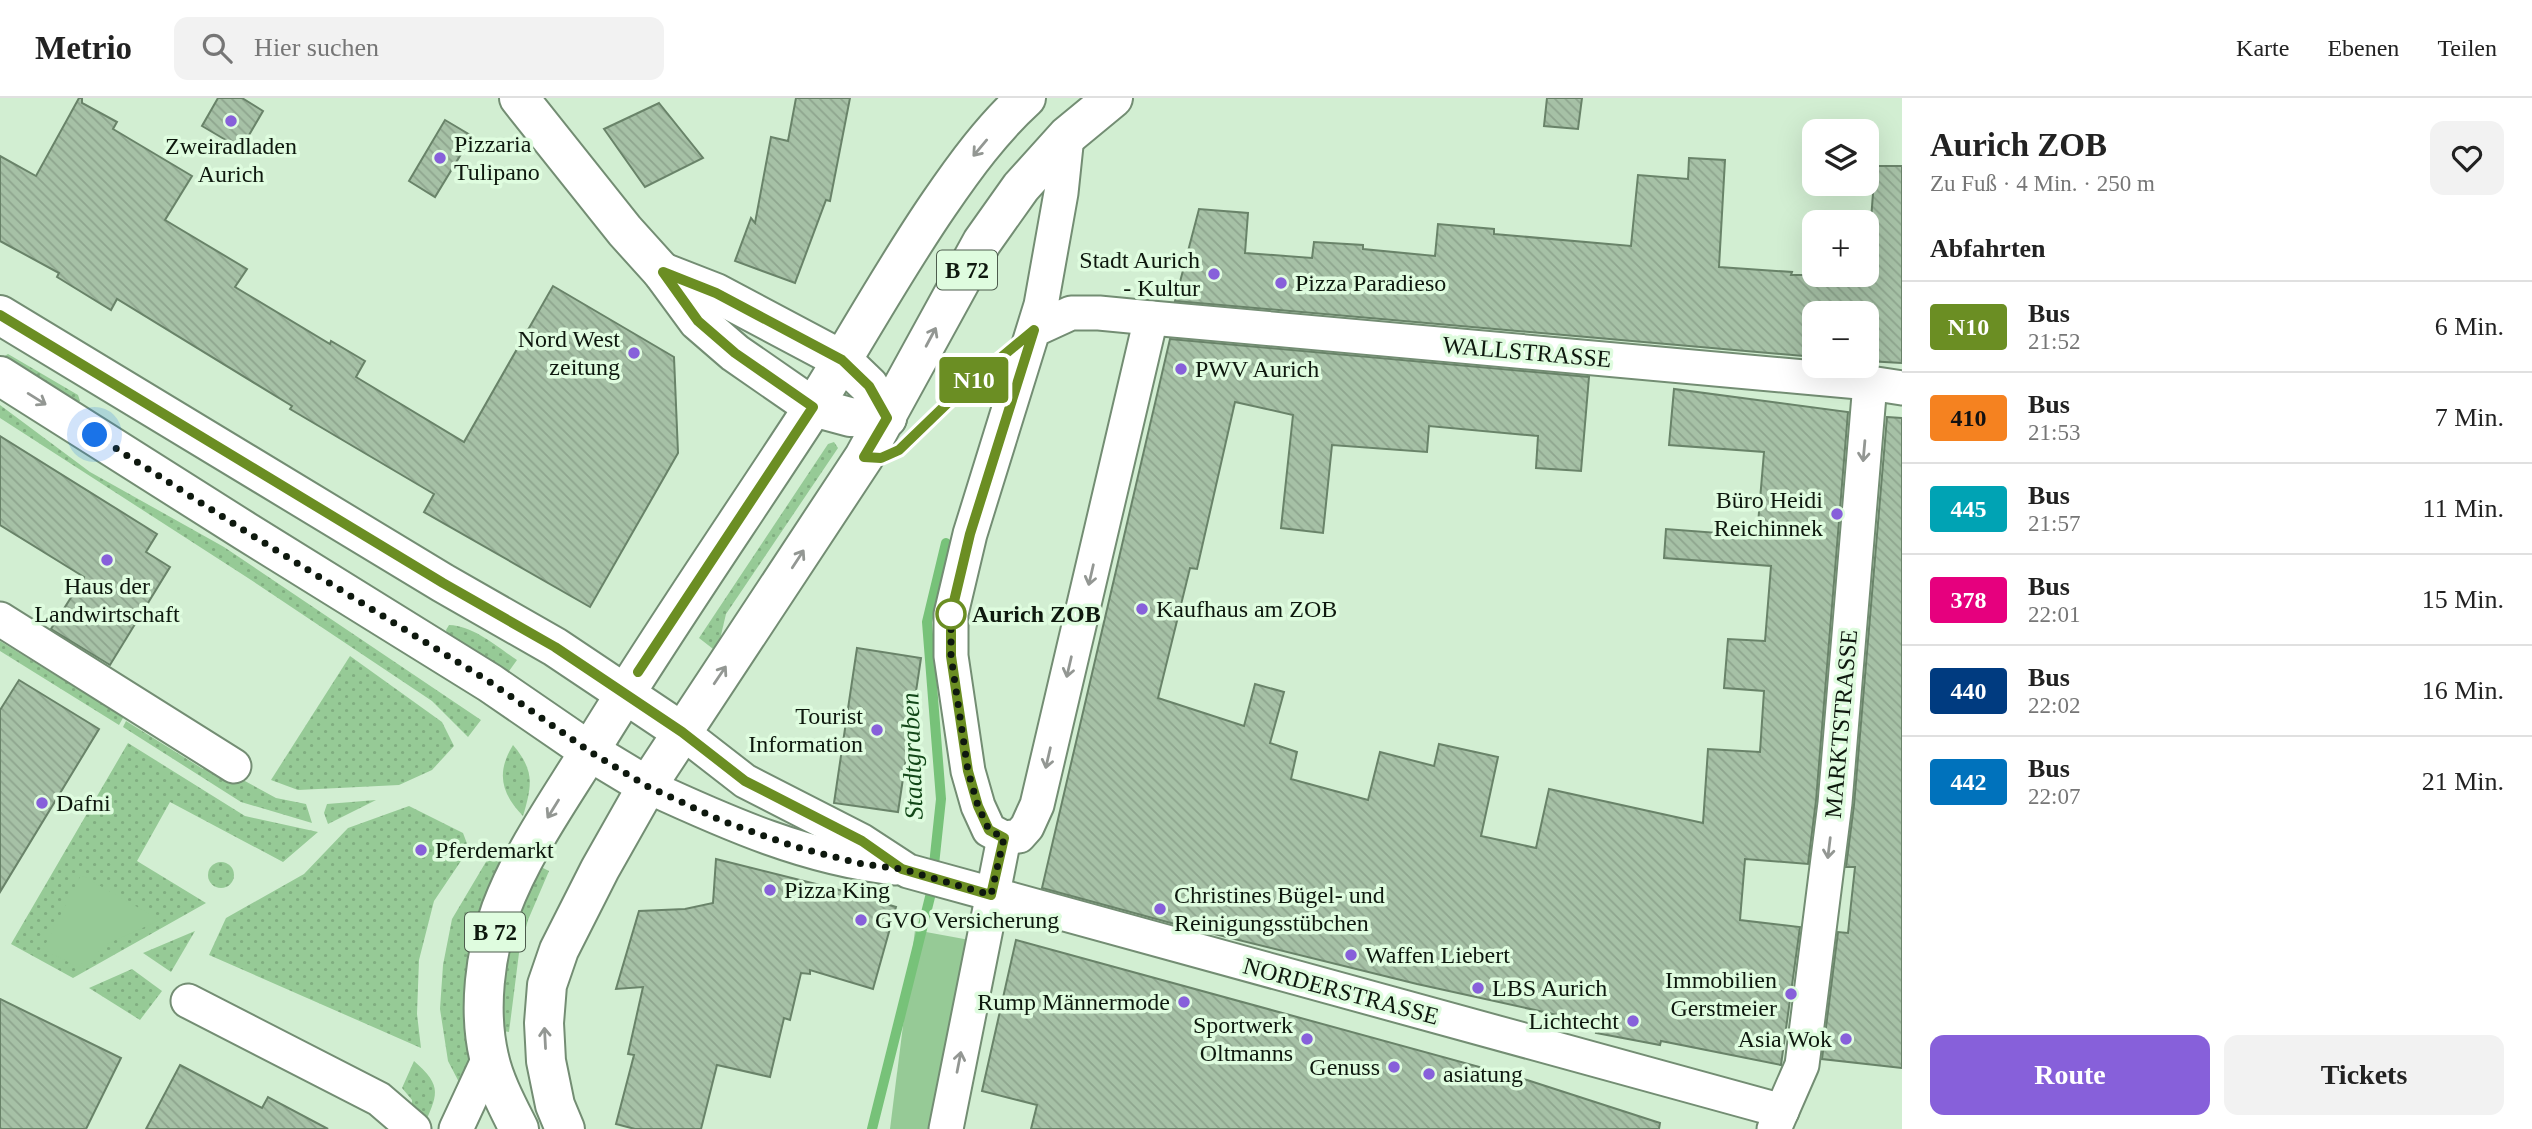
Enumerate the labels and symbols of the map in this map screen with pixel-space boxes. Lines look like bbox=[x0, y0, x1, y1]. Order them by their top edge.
marker: Zweiradladen Aurich bbox=[223, 113, 239, 129]
place label: Pizzaria Tulipano bbox=[454, 131, 540, 185]
place label: Zweiradladen Aurich bbox=[165, 133, 297, 187]
one-way arrow bbox=[972, 139, 988, 157]
marker: Pizzaria Tulipano bbox=[432, 150, 448, 166]
place label: Stadt Aurich - Kultur bbox=[1079, 247, 1200, 301]
road number: B 72 bbox=[937, 251, 997, 290]
marker: Stadt Aurich - Kultur bbox=[1206, 266, 1222, 282]
place label: Pizza Paradieso bbox=[1295, 270, 1446, 296]
marker: Pizza Paradieso bbox=[1273, 275, 1289, 291]
place label: Nord West zeitung bbox=[518, 326, 620, 380]
one-way arrow bbox=[925, 327, 939, 348]
street label: WALLSTRASSE bbox=[1442, 332, 1612, 372]
marker: Nord West zeitung bbox=[626, 345, 642, 361]
place label: PWV Aurich bbox=[1195, 356, 1319, 382]
line badge: N10 bbox=[934, 357, 1014, 403]
marker: PWV Aurich bbox=[1173, 361, 1189, 377]
one-way arrow bbox=[26, 392, 46, 406]
your location bbox=[77, 417, 112, 452]
one-way arrow bbox=[1857, 439, 1870, 462]
place label: Büro Heidi Reichinnek bbox=[1714, 487, 1823, 541]
marker: Büro Heidi Reichinnek bbox=[1829, 506, 1845, 522]
one-way arrow bbox=[791, 550, 805, 569]
marker: Haus der Landwirtschaft bbox=[99, 552, 115, 568]
one-way arrow bbox=[1084, 563, 1097, 586]
place label: Haus der Landwirtschaft bbox=[34, 573, 180, 627]
place label: Kaufhaus am ZOB bbox=[1156, 596, 1337, 622]
marker: Aurich ZOB bbox=[936, 599, 966, 629]
place label: Aurich ZOB bbox=[972, 601, 1101, 627]
marker: Kaufhaus am ZOB bbox=[1134, 601, 1150, 617]
street label: MARKTSTRASSE bbox=[1820, 629, 1862, 819]
one-way arrow bbox=[1062, 655, 1075, 678]
one-way arrow bbox=[713, 666, 727, 685]
water label: Stadtgraben bbox=[895, 692, 929, 820]
place label: Tourist Information bbox=[748, 703, 863, 757]
marker: Tourist Information bbox=[869, 722, 885, 738]
one-way arrow bbox=[1041, 746, 1054, 769]
place label: Dafni bbox=[56, 790, 111, 816]
marker: Dafni bbox=[34, 795, 50, 811]
one-way arrow bbox=[546, 799, 560, 819]
one-way arrow bbox=[1822, 836, 1835, 859]
place label: Pferdemarkt bbox=[435, 837, 554, 863]
marker: Pferdemarkt bbox=[413, 842, 429, 858]
place label: Pizza King bbox=[784, 877, 890, 903]
marker: Pizza King bbox=[762, 882, 778, 898]
place label: Christines Bügel- und Reinigungsstübchen bbox=[1174, 882, 1385, 936]
marker: Christines Bügel- und Reinigungsstübchen bbox=[1152, 901, 1168, 917]
place label: GVO Versicherung bbox=[875, 907, 1059, 933]
road number: B 72 bbox=[465, 912, 525, 952]
marker: GVO Versicherung bbox=[853, 912, 869, 928]
place label: Waffen Liebert bbox=[1365, 942, 1510, 968]
marker: Waffen Liebert bbox=[1343, 947, 1359, 963]
street label: NORDERSTRASSE bbox=[1240, 952, 1442, 1030]
place label: Immobilien Gerstmeier bbox=[1665, 967, 1777, 1021]
place label: LBS Aurich bbox=[1492, 975, 1607, 1001]
marker: LBS Aurich bbox=[1470, 980, 1486, 996]
marker: Immobilien Gerstmeier bbox=[1783, 986, 1799, 1002]
place label: Rump Männermode bbox=[977, 989, 1170, 1015]
marker: Rump Männermode bbox=[1176, 994, 1192, 1010]
place label: Lichtecht bbox=[1528, 1008, 1619, 1034]
place label: Sportwerk Oltmanns bbox=[1193, 1012, 1293, 1066]
marker: Lichtecht bbox=[1625, 1013, 1641, 1029]
place label: Asia Wok bbox=[1738, 1026, 1832, 1052]
one-way arrow bbox=[539, 1027, 552, 1050]
marker: Sportwerk Oltmanns bbox=[1299, 1031, 1315, 1047]
marker: Asia Wok bbox=[1838, 1031, 1854, 1047]
one-way arrow bbox=[953, 1051, 966, 1074]
place label: Genuss bbox=[1309, 1054, 1380, 1080]
marker: Genuss bbox=[1386, 1059, 1402, 1075]
place label: asiatung bbox=[1443, 1061, 1523, 1087]
marker: asiatung bbox=[1421, 1066, 1437, 1082]

